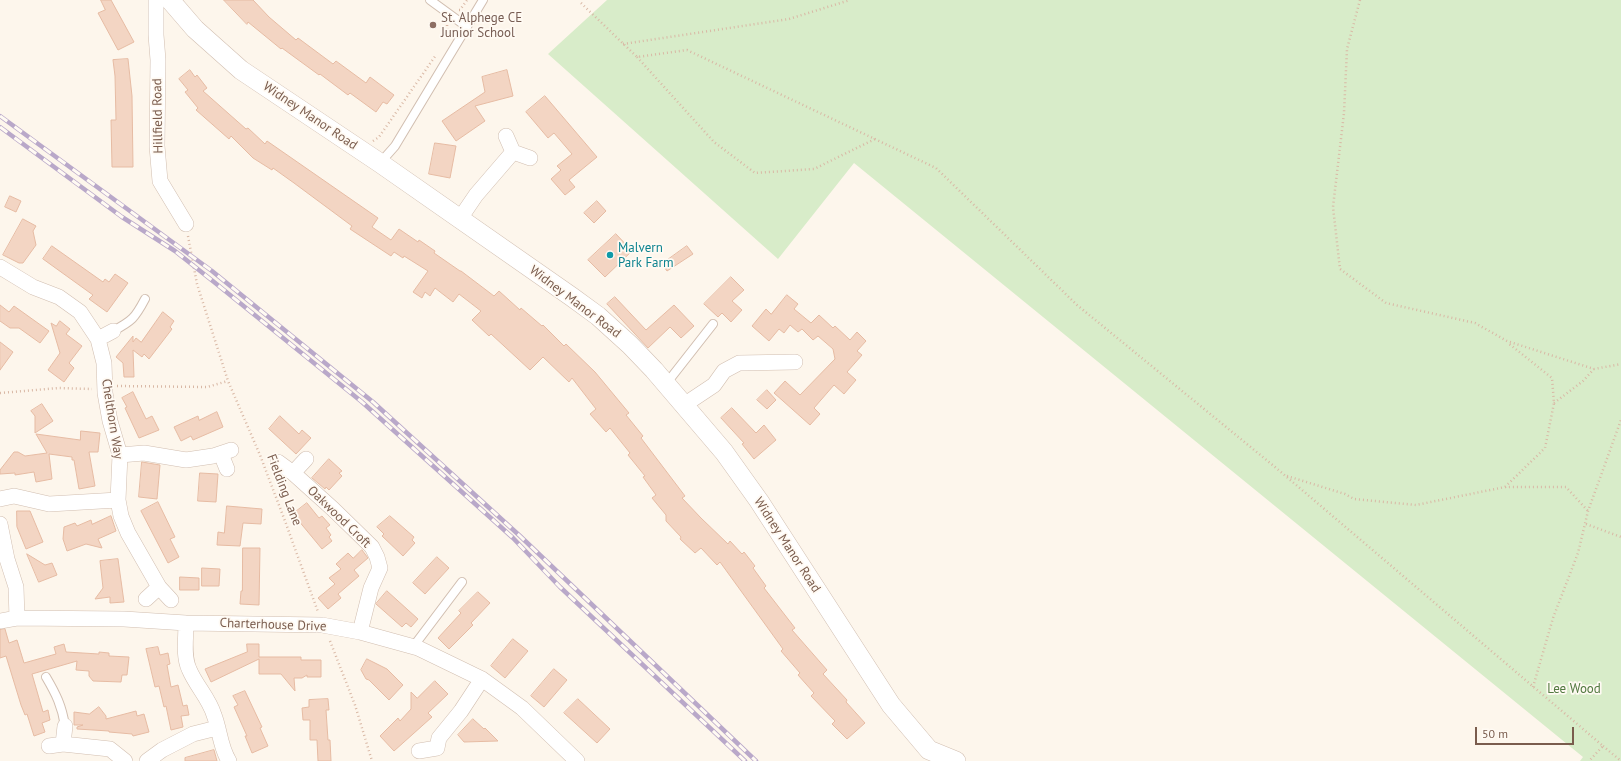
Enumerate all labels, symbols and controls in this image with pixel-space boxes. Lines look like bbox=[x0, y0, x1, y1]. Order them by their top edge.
place label: St. Alphege CE Junior School bbox=[441, 10, 522, 41]
marker: St. Alphege CE Junior School bbox=[428, 20, 438, 30]
street label: Hillfield Road bbox=[150, 78, 166, 154]
street label: Widney Manor Road bbox=[260, 79, 360, 153]
place label: Malvern Park Farm bbox=[618, 240, 674, 271]
marker: Malvern Park Farm bbox=[605, 250, 615, 260]
street label: Widney Manor Road bbox=[526, 263, 624, 341]
street label: Chelthorn Way bbox=[98, 378, 126, 460]
street label: Fielding Lane bbox=[263, 452, 305, 528]
street label: Oakwood Croft bbox=[304, 483, 374, 551]
street label: Widney Manor Road bbox=[750, 494, 824, 596]
street label: Charterhouse Drive bbox=[219, 615, 327, 635]
park label: Lee Wood bbox=[1547, 681, 1601, 697]
scale bar bbox=[1477, 719, 1576, 745]
text: 50 m bbox=[1482, 726, 1508, 741]

